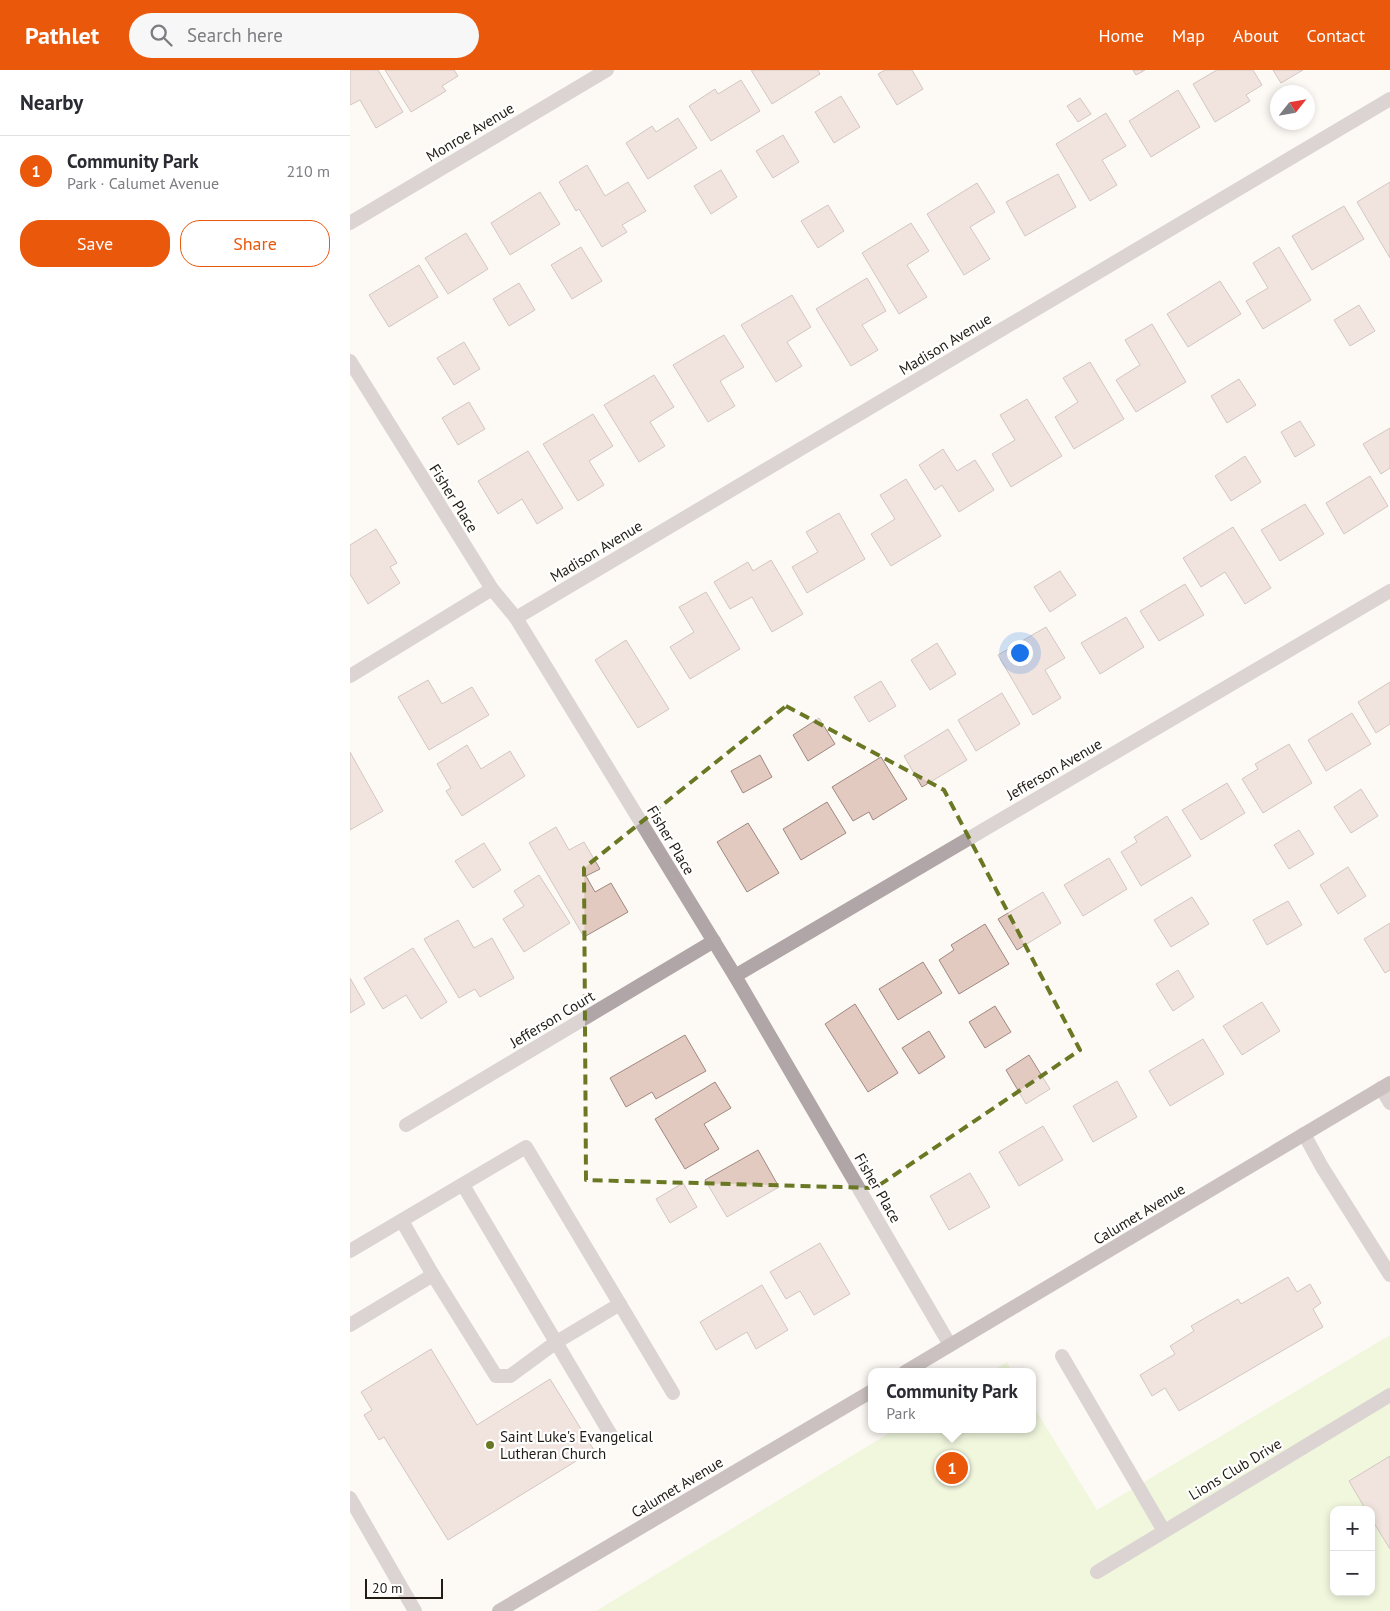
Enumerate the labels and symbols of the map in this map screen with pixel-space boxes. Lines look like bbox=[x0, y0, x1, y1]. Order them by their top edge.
north arrow bbox=[1270, 85, 1315, 130]
street label: Monroe Avenue bbox=[423, 98, 517, 166]
street label: Madison Avenue bbox=[895, 309, 995, 379]
street label: Fisher Place bbox=[425, 460, 483, 536]
street label: Madison Avenue bbox=[546, 516, 646, 586]
your location bbox=[1007, 640, 1033, 666]
street label: Jefferson Avenue bbox=[1002, 734, 1105, 804]
street label: Fisher Place bbox=[643, 802, 699, 878]
street label: Jefferson Court bbox=[505, 986, 598, 1052]
street label: Fisher Place bbox=[850, 1150, 906, 1226]
street label: Calumet Avenue bbox=[1090, 1179, 1188, 1249]
place label: Saint Luke's Evangelical Lutheran Church bbox=[500, 1427, 654, 1463]
street label: Lions Club Drive bbox=[1185, 1434, 1285, 1504]
marker: Saint Luke's Evangelical Lutheran Church bbox=[484, 1439, 496, 1451]
pin: 1 bbox=[936, 1449, 968, 1487]
street label: Calumet Avenue bbox=[628, 1452, 726, 1522]
scale bar bbox=[365, 1576, 442, 1599]

